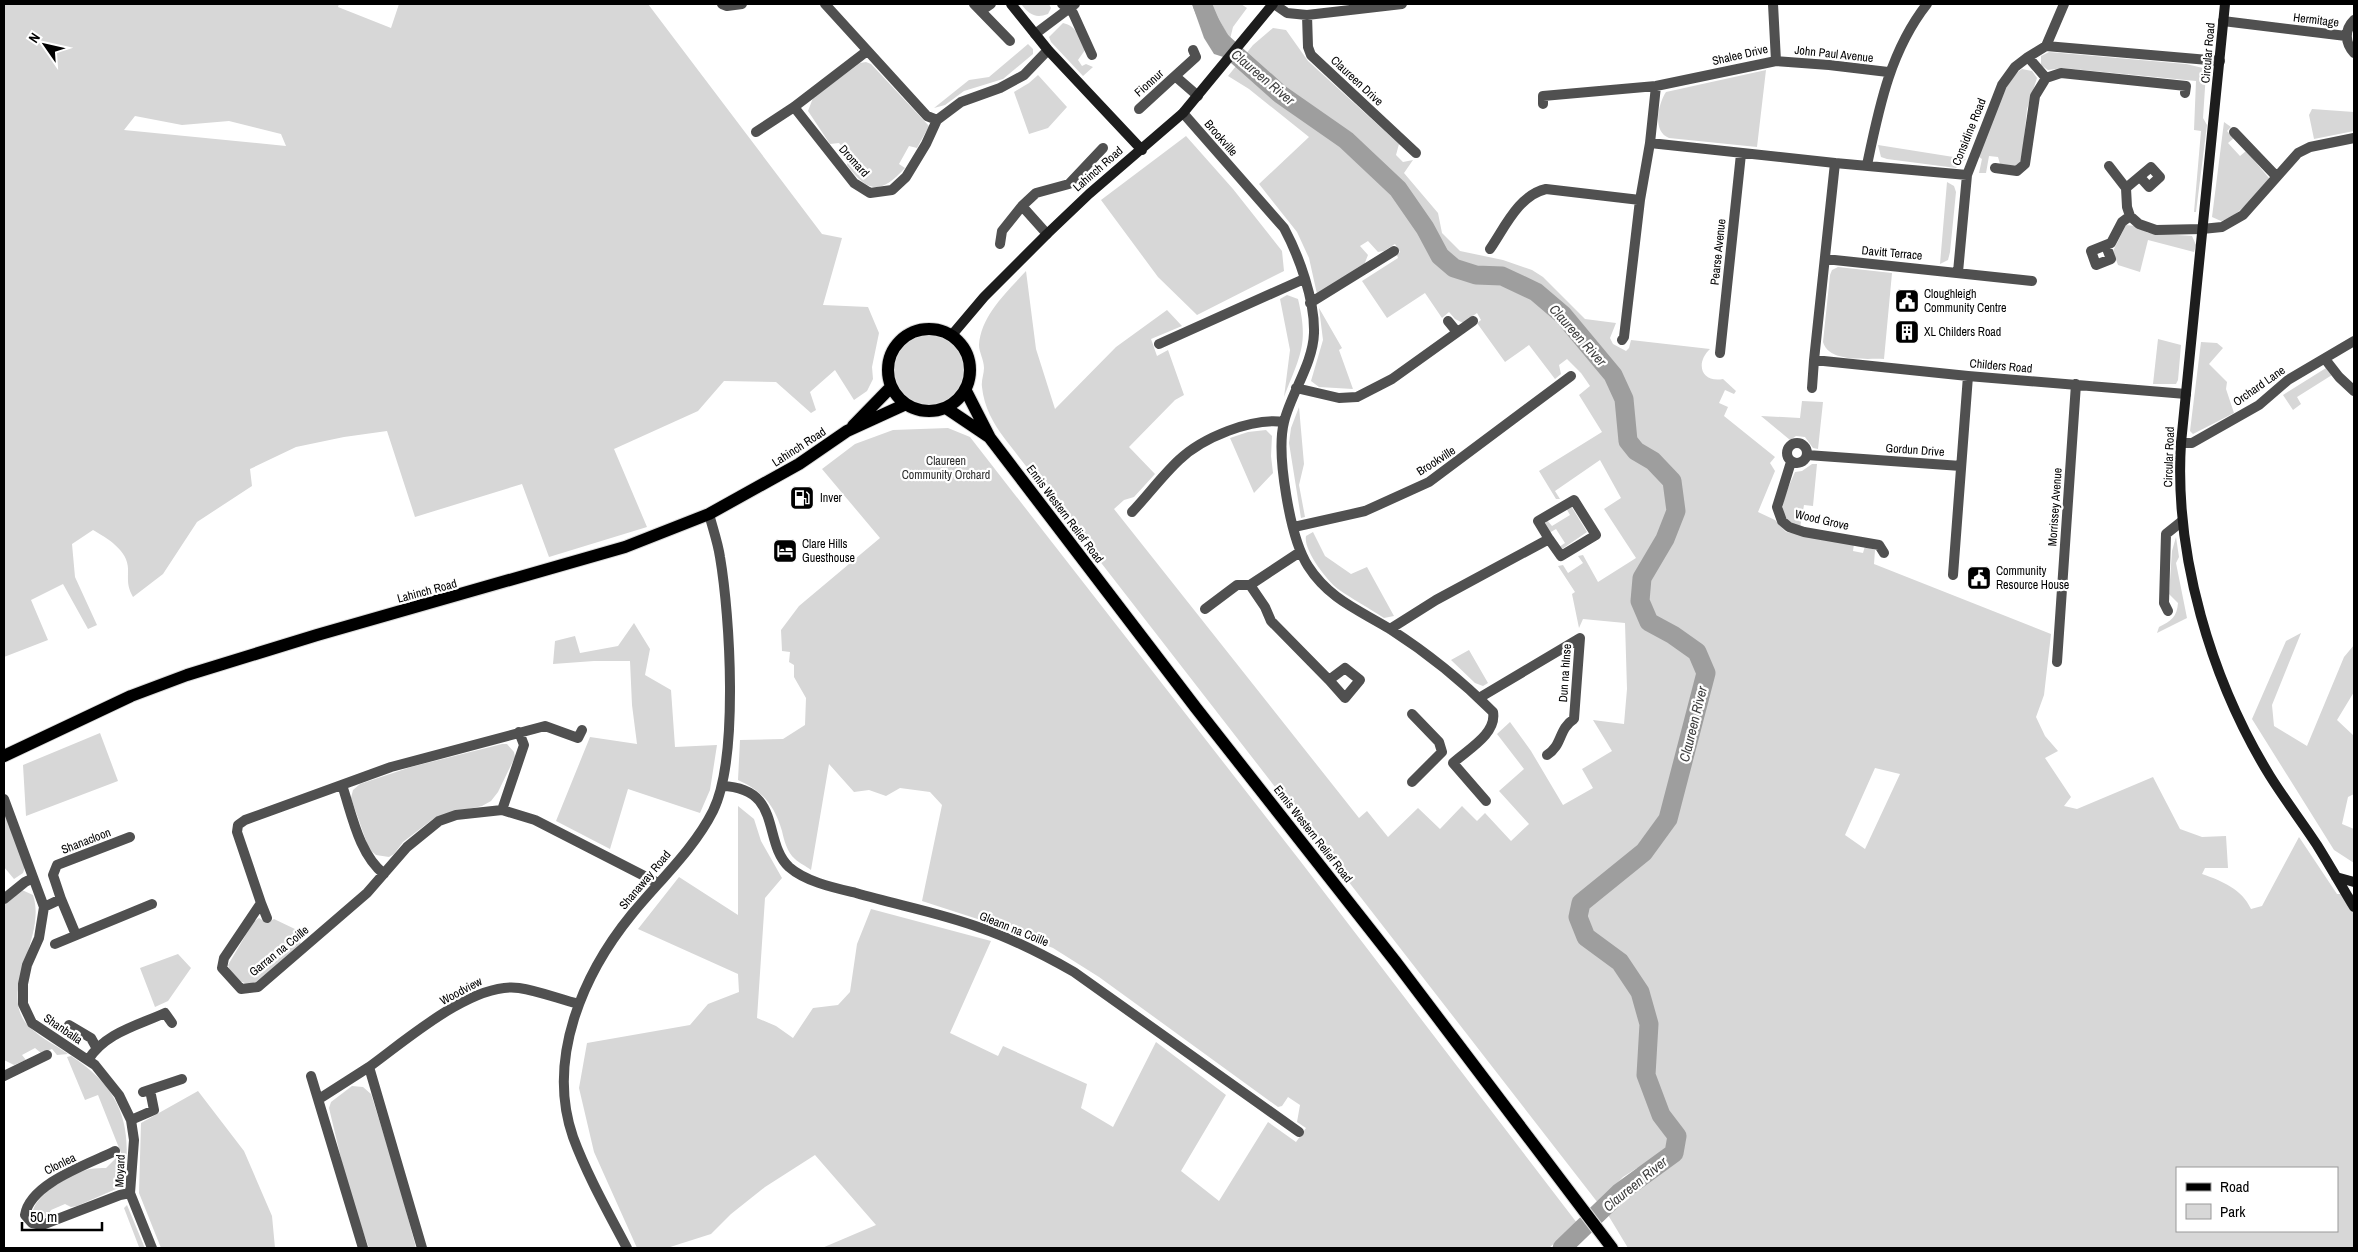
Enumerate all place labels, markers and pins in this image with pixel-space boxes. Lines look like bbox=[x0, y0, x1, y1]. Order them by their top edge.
place label: Cloughleigh Community Centre bbox=[1924, 286, 2007, 316]
public building icon: Cloughleigh Community Centre bbox=[1894, 288, 1920, 314]
building icon: XL Childers Road bbox=[1894, 319, 1920, 345]
place label: XL Childers Road bbox=[1924, 324, 2001, 340]
fuel station icon: Inver bbox=[789, 485, 815, 511]
place label: Inver bbox=[820, 490, 843, 506]
place label: Clare Hills Guesthouse bbox=[802, 536, 855, 566]
hotel icon: Clare Hills Guesthouse bbox=[772, 538, 798, 564]
place label: Community Resource House bbox=[1996, 563, 2069, 593]
public building icon: Community Resource House bbox=[1966, 565, 1992, 591]

